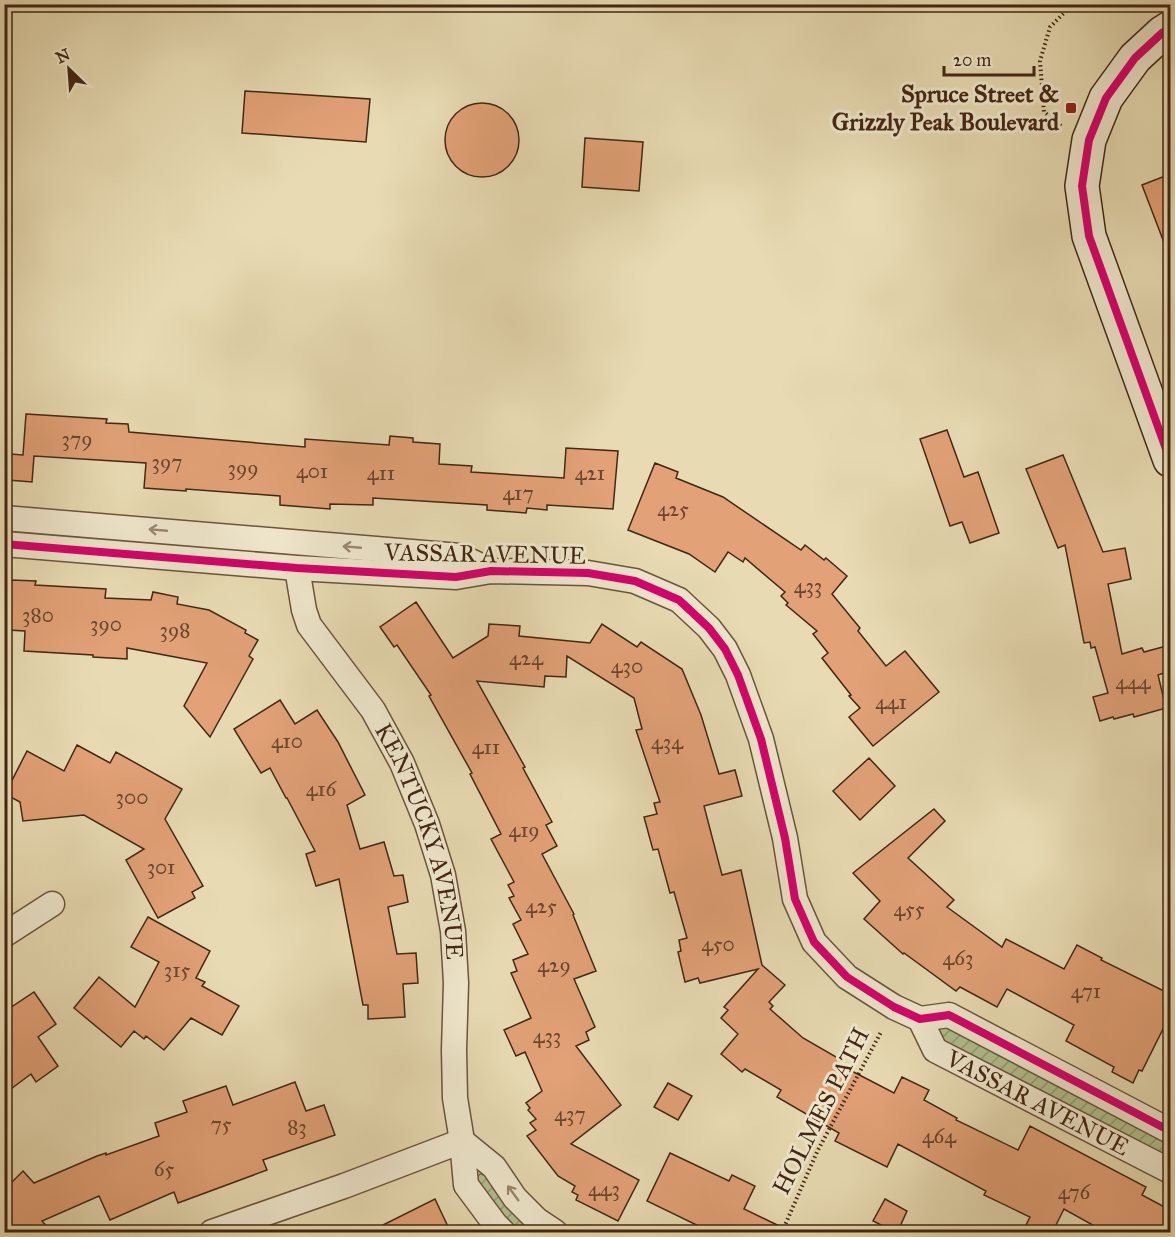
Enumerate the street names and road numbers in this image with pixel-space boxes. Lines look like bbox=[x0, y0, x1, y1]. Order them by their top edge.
street label: VASSAR AVENUE bbox=[383, 537, 586, 571]
street label: KENTUCKY AVENUE bbox=[368, 718, 470, 960]
street label: HOLMES PATH bbox=[766, 1023, 876, 1199]
street label: VASSAR AVENUE bbox=[940, 1043, 1134, 1162]

